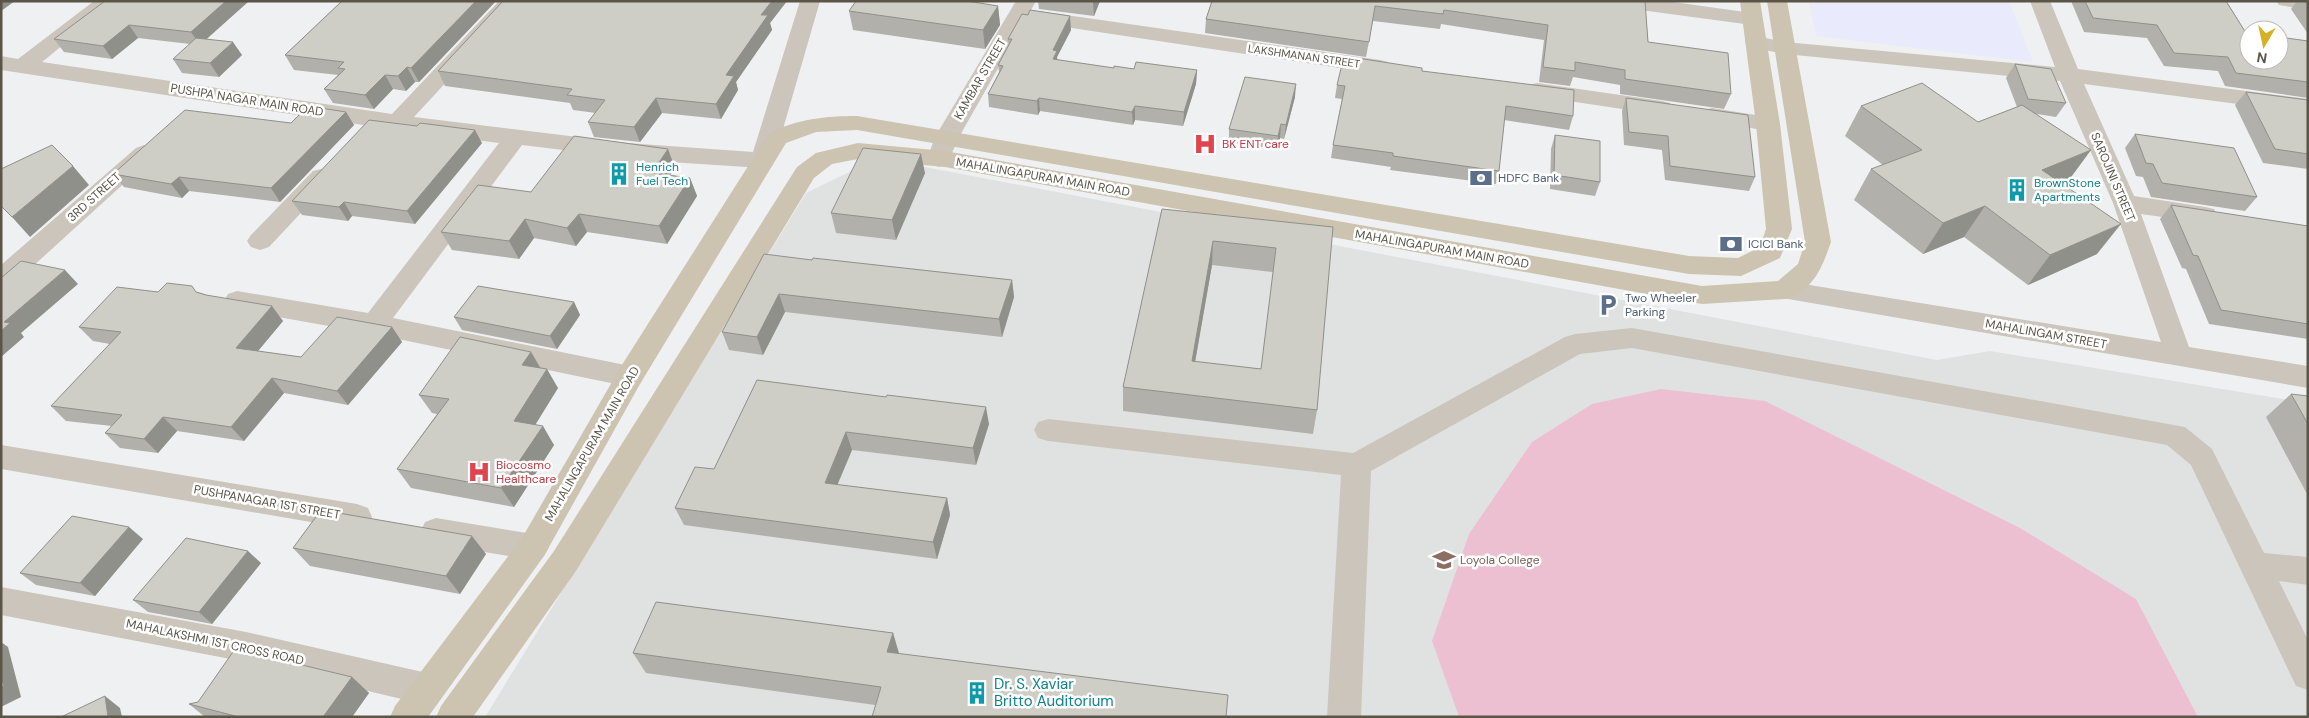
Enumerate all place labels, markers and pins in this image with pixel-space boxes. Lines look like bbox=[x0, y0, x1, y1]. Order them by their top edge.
hospital icon: BK ENT care bbox=[1192, 131, 1218, 157]
place label: BK ENT care bbox=[1222, 136, 1289, 152]
place label: Henrich Fuel Tech bbox=[636, 159, 688, 189]
building icon: Henrich Fuel Tech bbox=[606, 161, 632, 187]
bank icon: HDFC Bank bbox=[1468, 165, 1494, 191]
place label: HDFC Bank bbox=[1498, 170, 1559, 186]
place label: BrownStone Apartments bbox=[2034, 175, 2101, 205]
building icon: BrownStone Apartments bbox=[2004, 177, 2030, 203]
bank icon: ICICI Bank bbox=[1718, 231, 1744, 257]
place label: ICICI Bank bbox=[1748, 236, 1804, 252]
place label: Two Wheeler Parking bbox=[1625, 290, 1697, 320]
parking icon: Two Wheeler Parking bbox=[1595, 292, 1621, 318]
place label: Biocosmo Healthcare bbox=[496, 457, 556, 487]
hospital icon: Biocosmo Healthcare bbox=[466, 459, 492, 485]
school or university icon: Loyola College bbox=[1431, 547, 1457, 573]
place label: Loyola College bbox=[1460, 552, 1540, 568]
place label: Dr. S. Xaviar Britto Auditorium bbox=[994, 674, 1114, 711]
building icon: Dr. S. Xaviar Britto Auditorium bbox=[964, 680, 990, 706]

